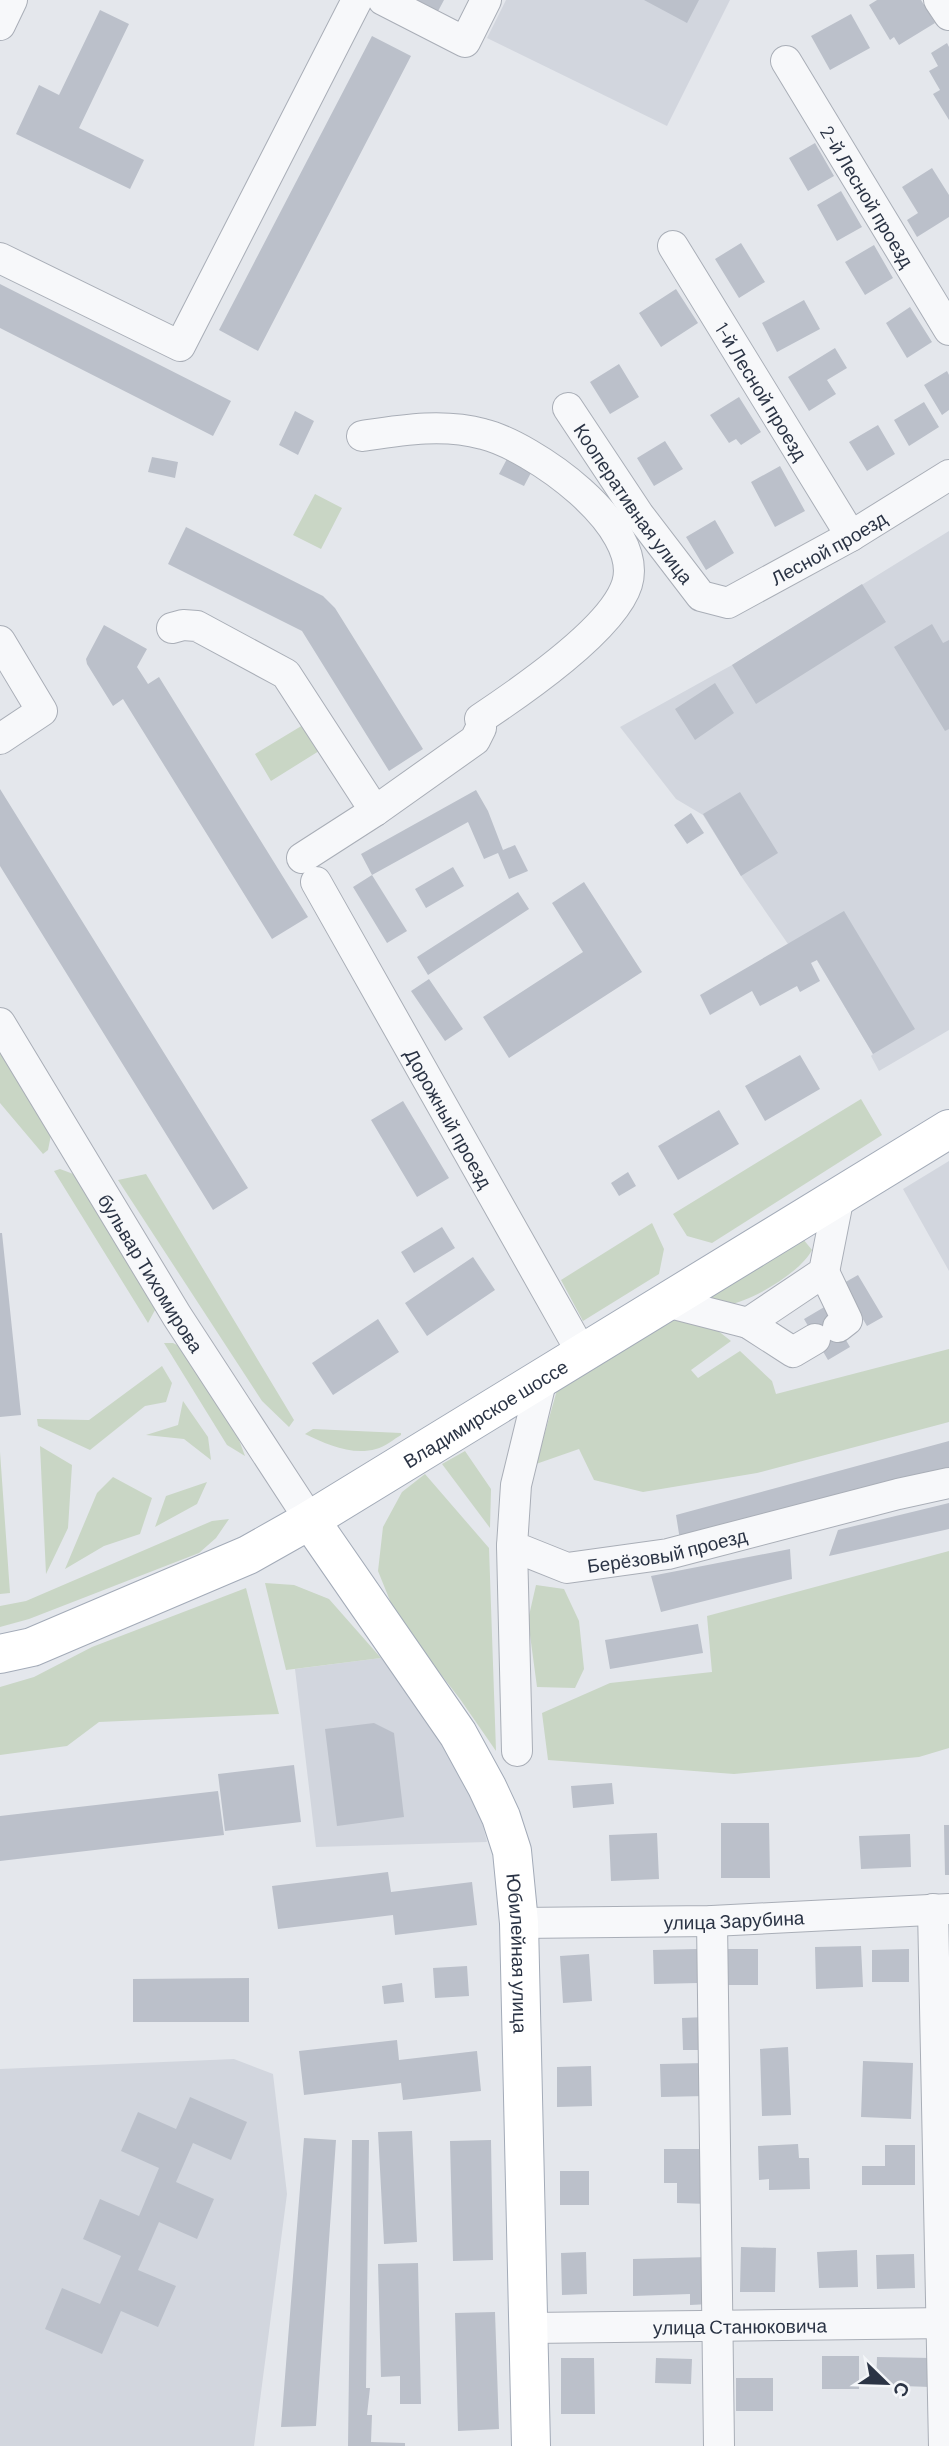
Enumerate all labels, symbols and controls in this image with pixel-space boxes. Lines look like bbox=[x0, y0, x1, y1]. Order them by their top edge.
street label: 2-й Лесной проезд bbox=[816, 121, 919, 271]
street label: 1-й Лесной проезд bbox=[711, 318, 813, 464]
street label: Кооперативная улица bbox=[570, 419, 699, 588]
street label: Лесной проезд bbox=[767, 506, 890, 589]
street label: Дорожный проезд bbox=[401, 1044, 498, 1192]
street label: бульвар Тихомирова bbox=[94, 1189, 209, 1357]
street label: Владимирское шоссе bbox=[399, 1354, 572, 1472]
street label: Берёзовый проезд bbox=[586, 1522, 749, 1577]
street label: Юбилейная улица bbox=[503, 1872, 533, 2034]
street label: улица Зарубина bbox=[663, 1905, 805, 1933]
street label: улица Станюковича bbox=[653, 2313, 828, 2338]
north arrow bbox=[851, 2348, 921, 2418]
text: С bbox=[889, 2379, 915, 2401]

